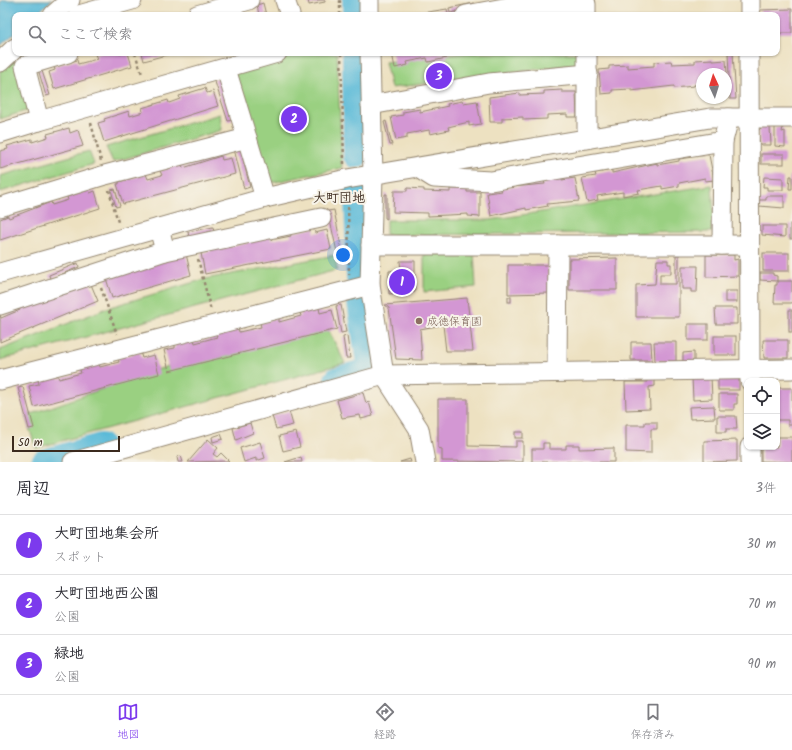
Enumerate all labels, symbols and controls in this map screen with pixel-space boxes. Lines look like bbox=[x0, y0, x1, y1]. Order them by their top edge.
search box bbox=[12, 12, 780, 56]
icon: search bbox=[26, 23, 48, 45]
text: ここで検索 bbox=[58, 23, 133, 47]
pin: 3 bbox=[426, 61, 452, 91]
north arrow bbox=[696, 68, 732, 104]
pin: 2 bbox=[281, 104, 307, 134]
district label: 大町団地 bbox=[313, 188, 365, 209]
your location bbox=[333, 245, 353, 265]
pin: 1 bbox=[389, 267, 415, 297]
place label: 成徳保育園 bbox=[427, 313, 482, 331]
marker: 成徳保育園 bbox=[414, 316, 424, 326]
map controls bbox=[744, 378, 780, 450]
button: locate bbox=[744, 378, 780, 414]
button: layers bbox=[744, 414, 780, 450]
scale bar bbox=[12, 434, 120, 453]
text: 50 m bbox=[18, 434, 43, 452]
text: 周辺 bbox=[16, 476, 50, 503]
text: 3件 bbox=[756, 478, 776, 499]
text: 大町団地集会所 bbox=[54, 522, 159, 546]
text: 1 bbox=[27, 534, 31, 555]
text: 30 m bbox=[747, 534, 776, 555]
text: スポット bbox=[54, 547, 106, 568]
text: 大町団地西公園 bbox=[54, 582, 159, 606]
text: 2 bbox=[25, 594, 33, 615]
text: 70 m bbox=[748, 594, 776, 615]
text: 公園 bbox=[54, 607, 80, 628]
text: 緑地 bbox=[54, 642, 84, 666]
text: 3 bbox=[25, 654, 33, 675]
text: 90 m bbox=[748, 654, 776, 675]
text: 公園 bbox=[54, 667, 80, 688]
tab: 地図 bbox=[117, 701, 139, 744]
tab: 経路 bbox=[374, 701, 396, 744]
tab: 保存済み bbox=[631, 701, 675, 744]

